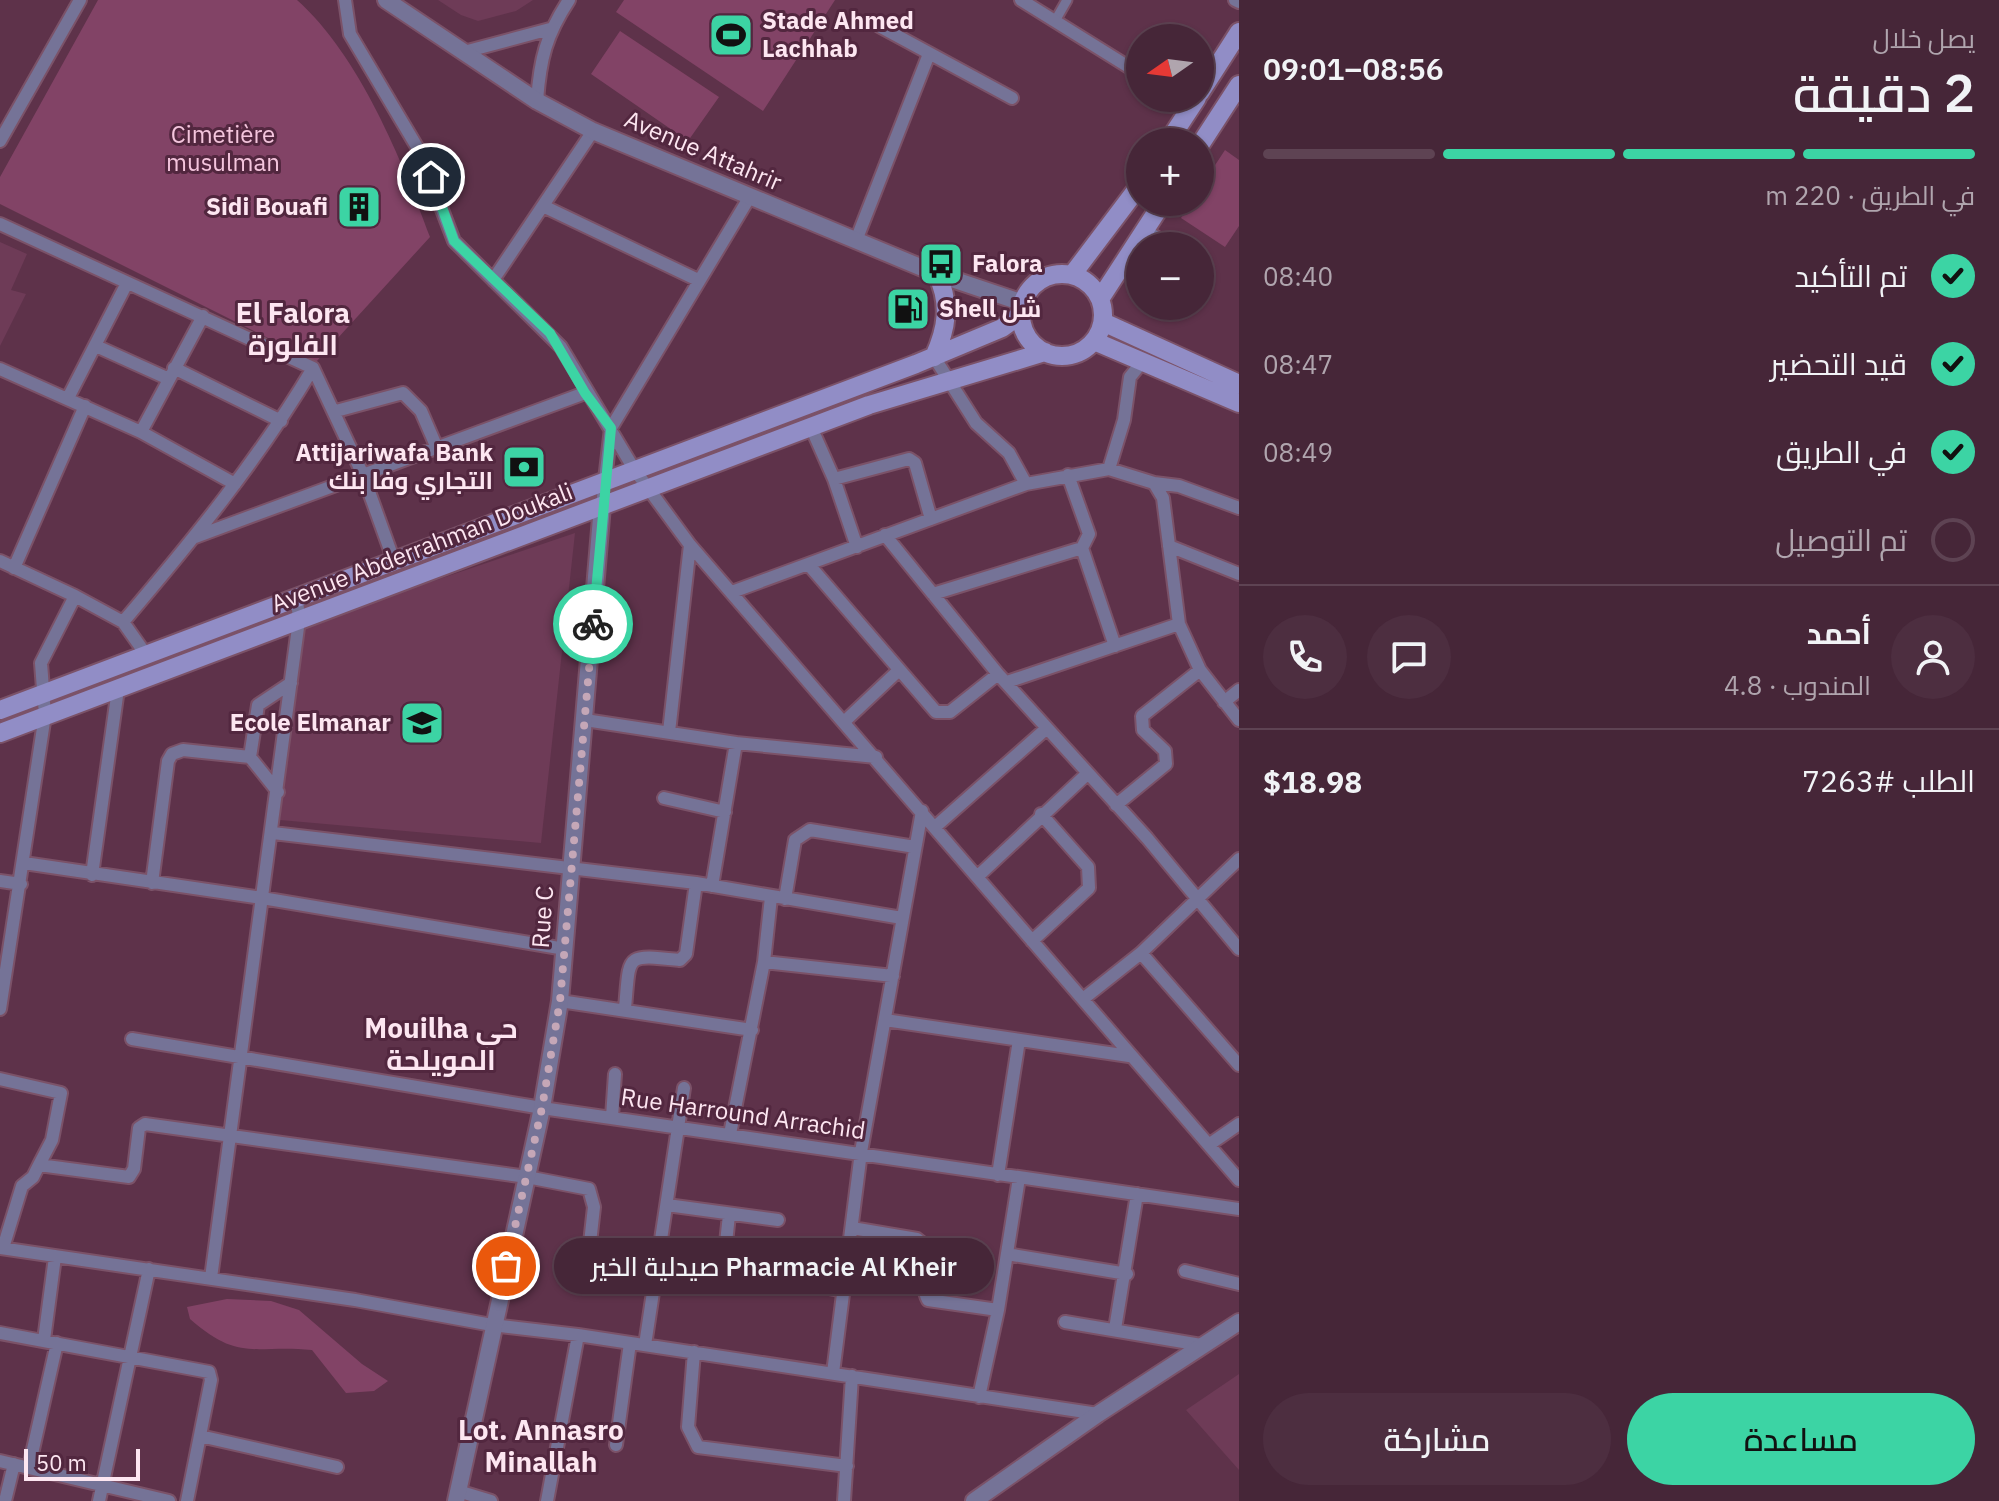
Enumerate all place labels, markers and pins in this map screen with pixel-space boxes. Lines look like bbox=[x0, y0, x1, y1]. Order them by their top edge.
place label: Stade Ahmed Lachhab bbox=[762, 4, 914, 64]
sports icon: Stade Ahmed Lachhab bbox=[707, 11, 755, 59]
pin bbox=[397, 143, 465, 211]
building icon: Sidi Bouafi bbox=[335, 183, 383, 231]
place label: Sidi Bouafi bbox=[206, 190, 328, 222]
bus stop icon: Falora bbox=[917, 240, 965, 288]
place label: Falora bbox=[972, 247, 1043, 279]
fuel station icon: Shell شل bbox=[884, 285, 932, 333]
place label: Shell شل bbox=[939, 292, 1041, 324]
place label: Attijariwafa Bank التجاري وفا بنك bbox=[296, 436, 493, 500]
bank icon: Attijariwafa Bank التجاري وفا بنك bbox=[500, 443, 548, 491]
school or university icon: Ecole Elmanar bbox=[398, 699, 446, 747]
place label: Ecole Elmanar bbox=[230, 706, 391, 738]
pin bbox=[472, 1232, 540, 1300]
callout: Pharmacie Al Kheir صيدلية الخير bbox=[554, 1238, 994, 1294]

